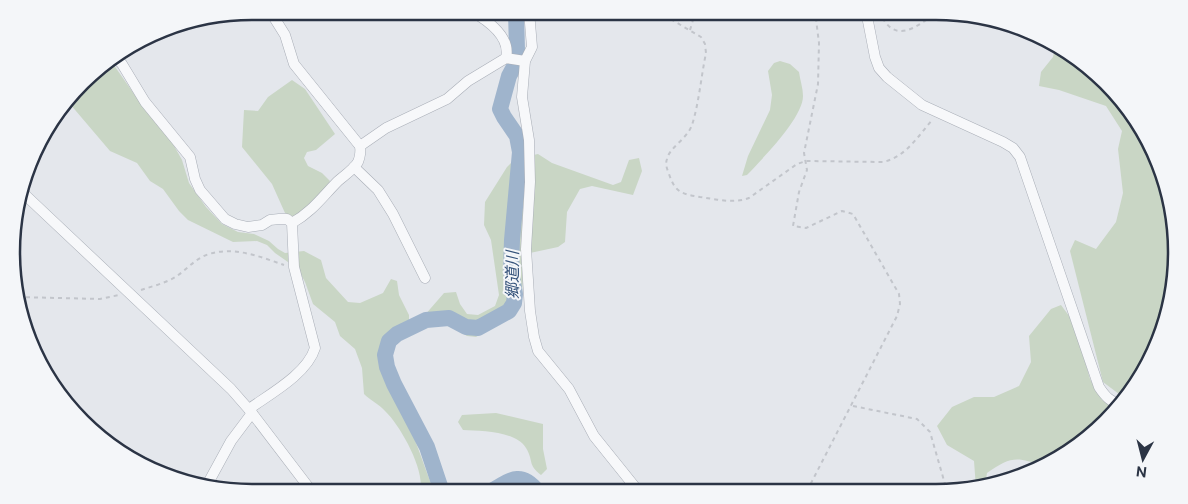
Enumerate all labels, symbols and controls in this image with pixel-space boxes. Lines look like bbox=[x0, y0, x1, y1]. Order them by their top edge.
water label: 郷道川 bbox=[503, 249, 522, 299]
north arrow bbox=[1118, 434, 1168, 484]
text: N bbox=[1135, 463, 1148, 481]

